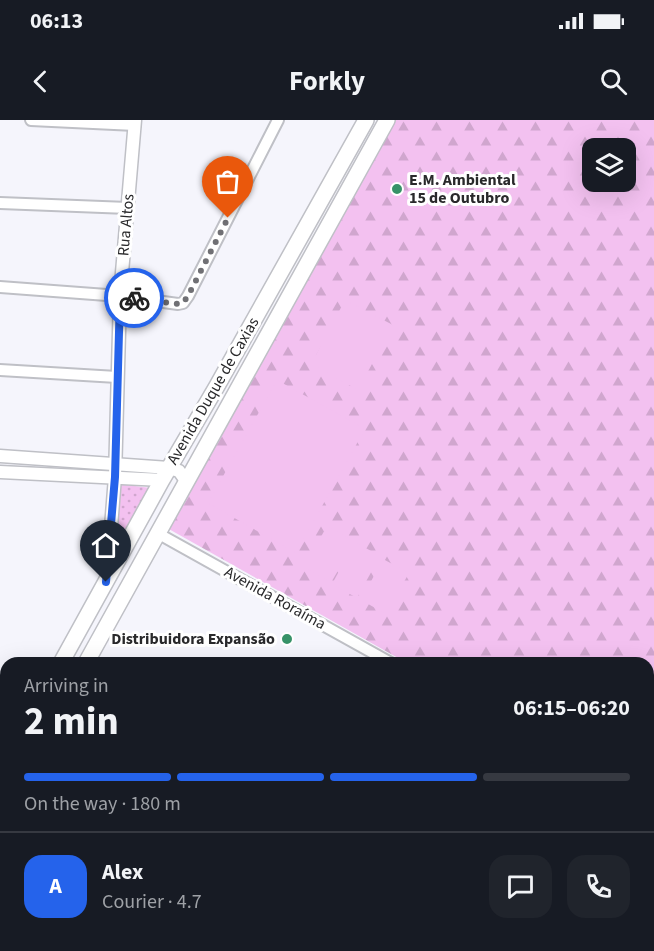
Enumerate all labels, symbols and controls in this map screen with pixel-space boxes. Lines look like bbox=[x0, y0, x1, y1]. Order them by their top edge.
text: 06:13 bbox=[30, 5, 83, 37]
text: Forkly bbox=[289, 62, 365, 101]
icon: back bbox=[24, 65, 57, 98]
icon: search bbox=[597, 65, 630, 98]
map controls bbox=[582, 138, 636, 192]
button: layers bbox=[582, 138, 636, 192]
pin bbox=[202, 156, 253, 218]
icon: bag bbox=[211, 165, 244, 198]
place label: E.M. Ambiental 15 de Outubro bbox=[409, 169, 516, 209]
marker: E.M. Ambiental 15 de Outubro bbox=[390, 182, 404, 196]
street label: Rua Altos bbox=[112, 193, 140, 257]
courier bbox=[104, 268, 164, 328]
icon: bike bbox=[118, 282, 151, 315]
street label: Avenida Duque de Caxias bbox=[162, 313, 264, 469]
pin bbox=[80, 520, 131, 582]
icon: home bbox=[89, 529, 122, 562]
street label: Avenida Roraíma bbox=[220, 561, 330, 635]
place label: Distribuidora Expansão bbox=[111, 628, 275, 650]
marker: Distribuidora Expansão bbox=[280, 632, 294, 646]
text: Arriving in bbox=[24, 672, 109, 700]
text: 06:15–06:20 bbox=[513, 692, 630, 724]
text: 2 min bbox=[24, 694, 119, 750]
text: On the way · 180 m bbox=[24, 790, 181, 818]
button: chat bbox=[489, 855, 552, 918]
button: phone bbox=[567, 855, 630, 918]
text: Alex bbox=[102, 856, 143, 888]
text: A bbox=[49, 870, 62, 902]
text: Courier · 4.7 bbox=[102, 888, 202, 916]

